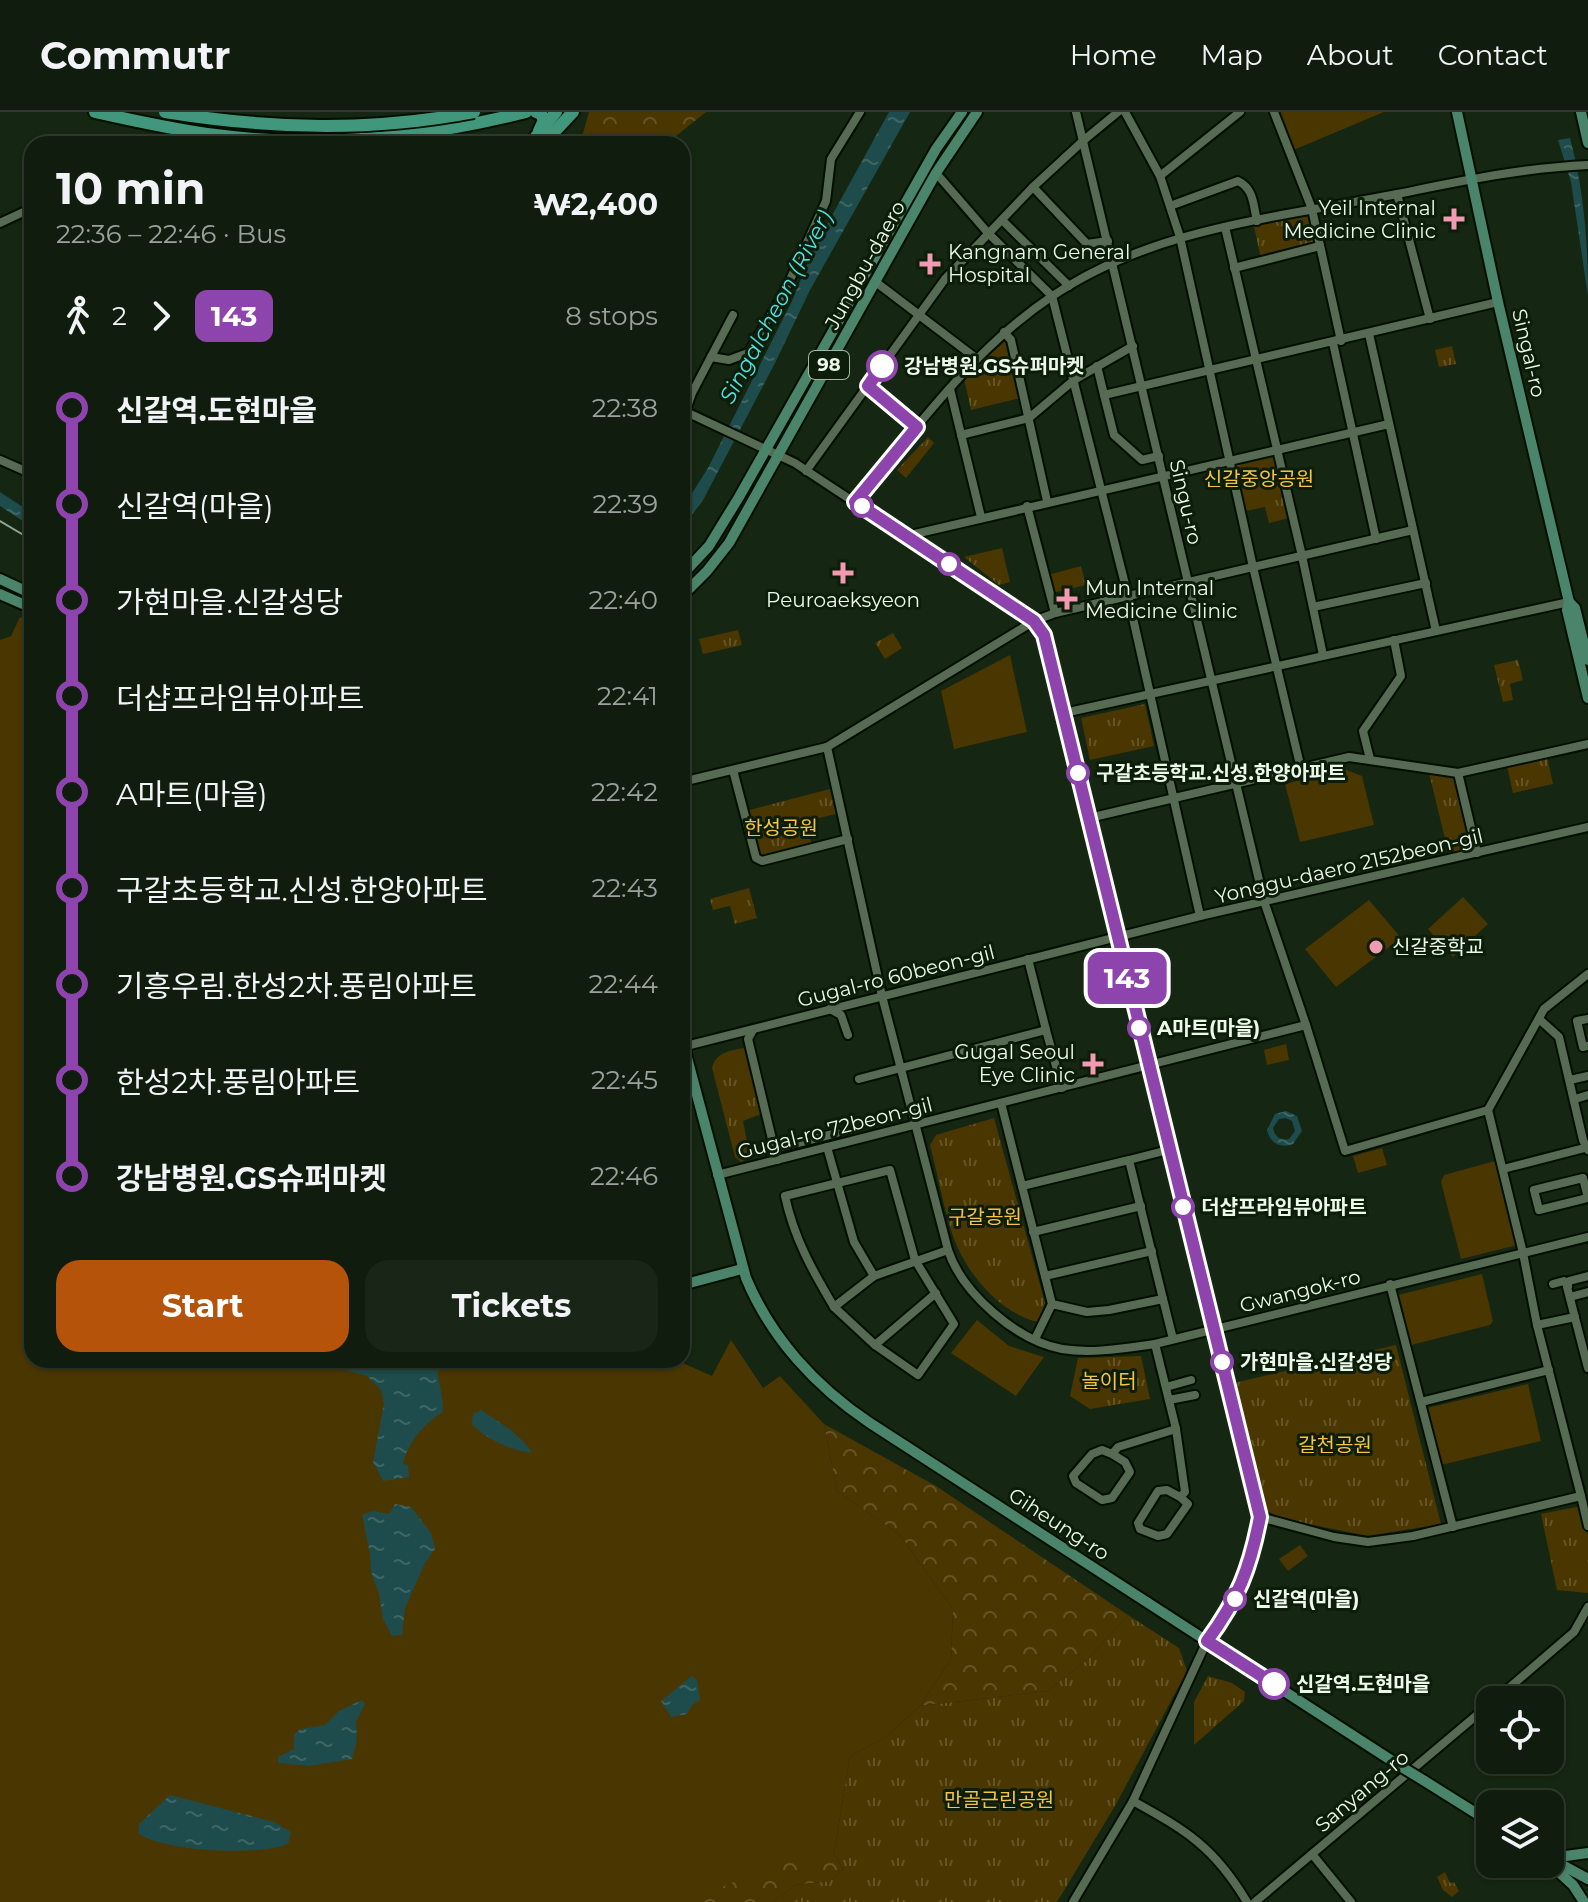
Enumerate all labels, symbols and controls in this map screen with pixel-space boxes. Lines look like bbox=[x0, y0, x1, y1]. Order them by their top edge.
text: Commutr bbox=[40, 32, 230, 79]
text: Home bbox=[1070, 38, 1157, 72]
text: Map bbox=[1201, 38, 1263, 72]
text: About bbox=[1307, 38, 1394, 72]
text: Contact bbox=[1438, 38, 1548, 72]
text: 10 min bbox=[56, 161, 205, 215]
text: ₩2,400 bbox=[534, 186, 658, 223]
place label: Yeil Internal Medicine Clinic bbox=[1283, 196, 1436, 243]
street label: Jungbu-daero bbox=[819, 197, 910, 334]
water label: Singalcheon (River) bbox=[714, 206, 838, 408]
marker: Yeil Internal Medicine Clinic bbox=[1443, 208, 1465, 230]
text: 22:36 – 22:46 · Bus bbox=[56, 218, 286, 250]
place label: Kangnam General Hospital bbox=[948, 240, 1130, 287]
marker: Kangnam General Hospital bbox=[919, 253, 941, 275]
icon: walk bbox=[56, 294, 100, 338]
icon: forward bbox=[139, 294, 183, 338]
text: 143 bbox=[211, 299, 257, 333]
text: 2 bbox=[112, 300, 127, 332]
text: 8 stops bbox=[565, 300, 658, 332]
street label: Singal-ro bbox=[1507, 306, 1551, 400]
road number: 98 bbox=[809, 351, 849, 379]
marker: 강남병원.GS슈퍼마켓 bbox=[867, 351, 897, 381]
place label: 강남병원.GS슈퍼마켓 bbox=[904, 354, 1085, 378]
text: 신갈역.도현마을 bbox=[116, 392, 317, 429]
text: 22:38 bbox=[592, 392, 658, 424]
street label: Singu-ro bbox=[1165, 457, 1207, 547]
park label: 신갈중앙공원 bbox=[1204, 467, 1314, 491]
text: 신갈역(마을) bbox=[116, 488, 274, 525]
text: 22:39 bbox=[592, 488, 658, 520]
unlabelled marker bbox=[851, 495, 873, 517]
unlabelled marker bbox=[938, 553, 960, 575]
marker: Peuroaeksyeon bbox=[832, 562, 854, 584]
place label: Mun Internal Medicine Clinic bbox=[1085, 576, 1238, 623]
text: 가현마을.신갈성당 bbox=[116, 584, 343, 621]
text: 22:40 bbox=[589, 584, 658, 616]
place label: Peuroaeksyeon bbox=[766, 588, 920, 612]
marker: Mun Internal Medicine Clinic bbox=[1056, 588, 1078, 610]
text: 더샵프라임뷰아파트 bbox=[116, 680, 364, 717]
text: 22:41 bbox=[597, 680, 658, 712]
place label: 구갈초등학교.신성.한양아파트 bbox=[1096, 761, 1346, 785]
marker: 구갈초등학교.신성.한양아파트 bbox=[1067, 762, 1089, 784]
text: A마트(마을) bbox=[116, 776, 268, 813]
text: 22:42 bbox=[591, 776, 658, 808]
park label: 한성공원 bbox=[744, 816, 818, 840]
street label: Yonggu-daero 2152beon-gil bbox=[1213, 823, 1485, 909]
text: 구갈초등학교.신성.한양아파트 bbox=[116, 872, 488, 909]
text: 22:43 bbox=[591, 872, 658, 904]
place label: 신갈중학교 bbox=[1392, 935, 1484, 959]
marker: 신갈중학교 bbox=[1367, 938, 1385, 956]
street label: Gugal-ro 60beon-gil bbox=[795, 940, 997, 1012]
line badge: 143 bbox=[1081, 952, 1173, 1004]
text: 143 bbox=[1104, 961, 1150, 995]
text: 기흥우림.한성2차.풍림아파트 bbox=[116, 968, 477, 1005]
text: 22:44 bbox=[589, 968, 658, 1000]
place label: A마트(마을) bbox=[1156, 1016, 1260, 1040]
marker: A마트(마을) bbox=[1128, 1017, 1150, 1039]
place label: Gugal Seoul Eye Clinic bbox=[954, 1040, 1075, 1087]
marker: Gugal Seoul Eye Clinic bbox=[1082, 1053, 1104, 1075]
text: 한성2차.풍림아파트 bbox=[116, 1064, 360, 1101]
text: 22:45 bbox=[591, 1064, 658, 1096]
street label: Gugal-ro 72beon-gil bbox=[735, 1092, 935, 1164]
text: 강남병원.GS슈퍼마켓 bbox=[116, 1160, 387, 1197]
text: 22:46 bbox=[590, 1160, 658, 1192]
place label: 더샵프라임뷰아파트 bbox=[1201, 1195, 1367, 1219]
marker: 더샵프라임뷰아파트 bbox=[1172, 1196, 1194, 1218]
park label: 구갈공원 bbox=[948, 1205, 1022, 1229]
button: Start bbox=[56, 1260, 349, 1352]
button: Tickets bbox=[365, 1260, 658, 1352]
street label: Gwangok-ro bbox=[1237, 1264, 1363, 1318]
place label: 가현마을.신갈성당 bbox=[1240, 1350, 1392, 1374]
marker: 가현마을.신갈성당 bbox=[1211, 1351, 1233, 1373]
park label: 놀이터 bbox=[1081, 1369, 1137, 1393]
park label: 갈천공원 bbox=[1298, 1433, 1372, 1457]
street label: Giheung-ro bbox=[1004, 1483, 1114, 1565]
place label: 신갈역(마을) bbox=[1253, 1587, 1359, 1611]
marker: 신갈역(마을) bbox=[1224, 1588, 1246, 1610]
marker: 신갈역.도현마을 bbox=[1259, 1669, 1289, 1699]
place label: 신갈역.도현마을 bbox=[1296, 1672, 1430, 1696]
map controls bbox=[1476, 1686, 1564, 1878]
button: locate bbox=[1476, 1686, 1564, 1774]
street label: Sanyang-ro bbox=[1310, 1745, 1414, 1837]
park label: 만골근린공원 bbox=[944, 1788, 1054, 1812]
button: layers bbox=[1476, 1790, 1564, 1878]

